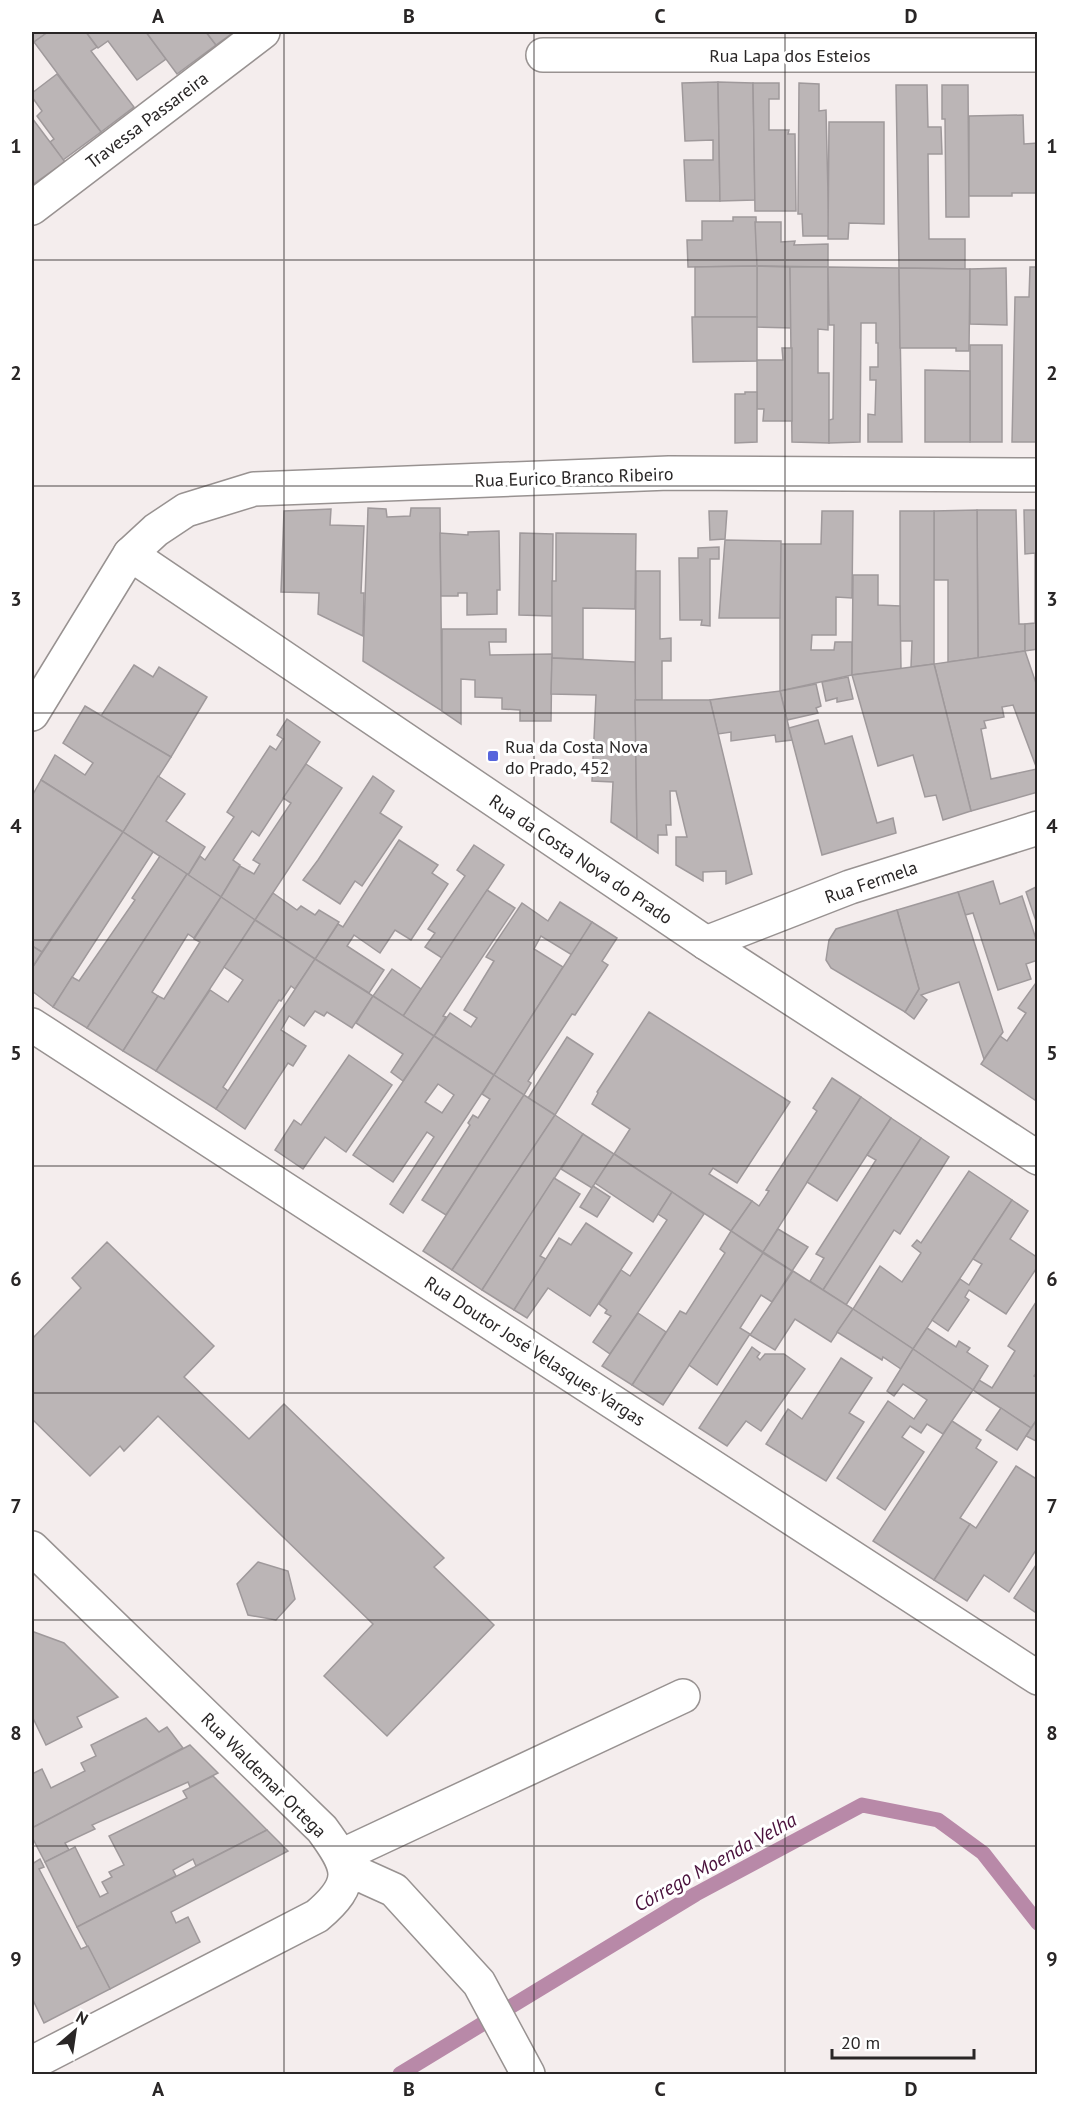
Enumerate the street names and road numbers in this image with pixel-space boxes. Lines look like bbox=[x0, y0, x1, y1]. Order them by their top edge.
street label: Rua Lapa dos Esteios bbox=[709, 44, 871, 67]
street label: Travessa Passareira bbox=[81, 67, 213, 173]
street label: Rua Eurico Branco Ribeiro bbox=[474, 462, 674, 492]
street label: Rua da Costa Nova do Prado bbox=[485, 789, 677, 929]
street label: Rua Fermela bbox=[822, 855, 920, 909]
street label: Rua Doutor José Velasques Vargas bbox=[420, 1271, 650, 1431]
street label: Rua Waldemar Ortega bbox=[197, 1708, 331, 1842]

